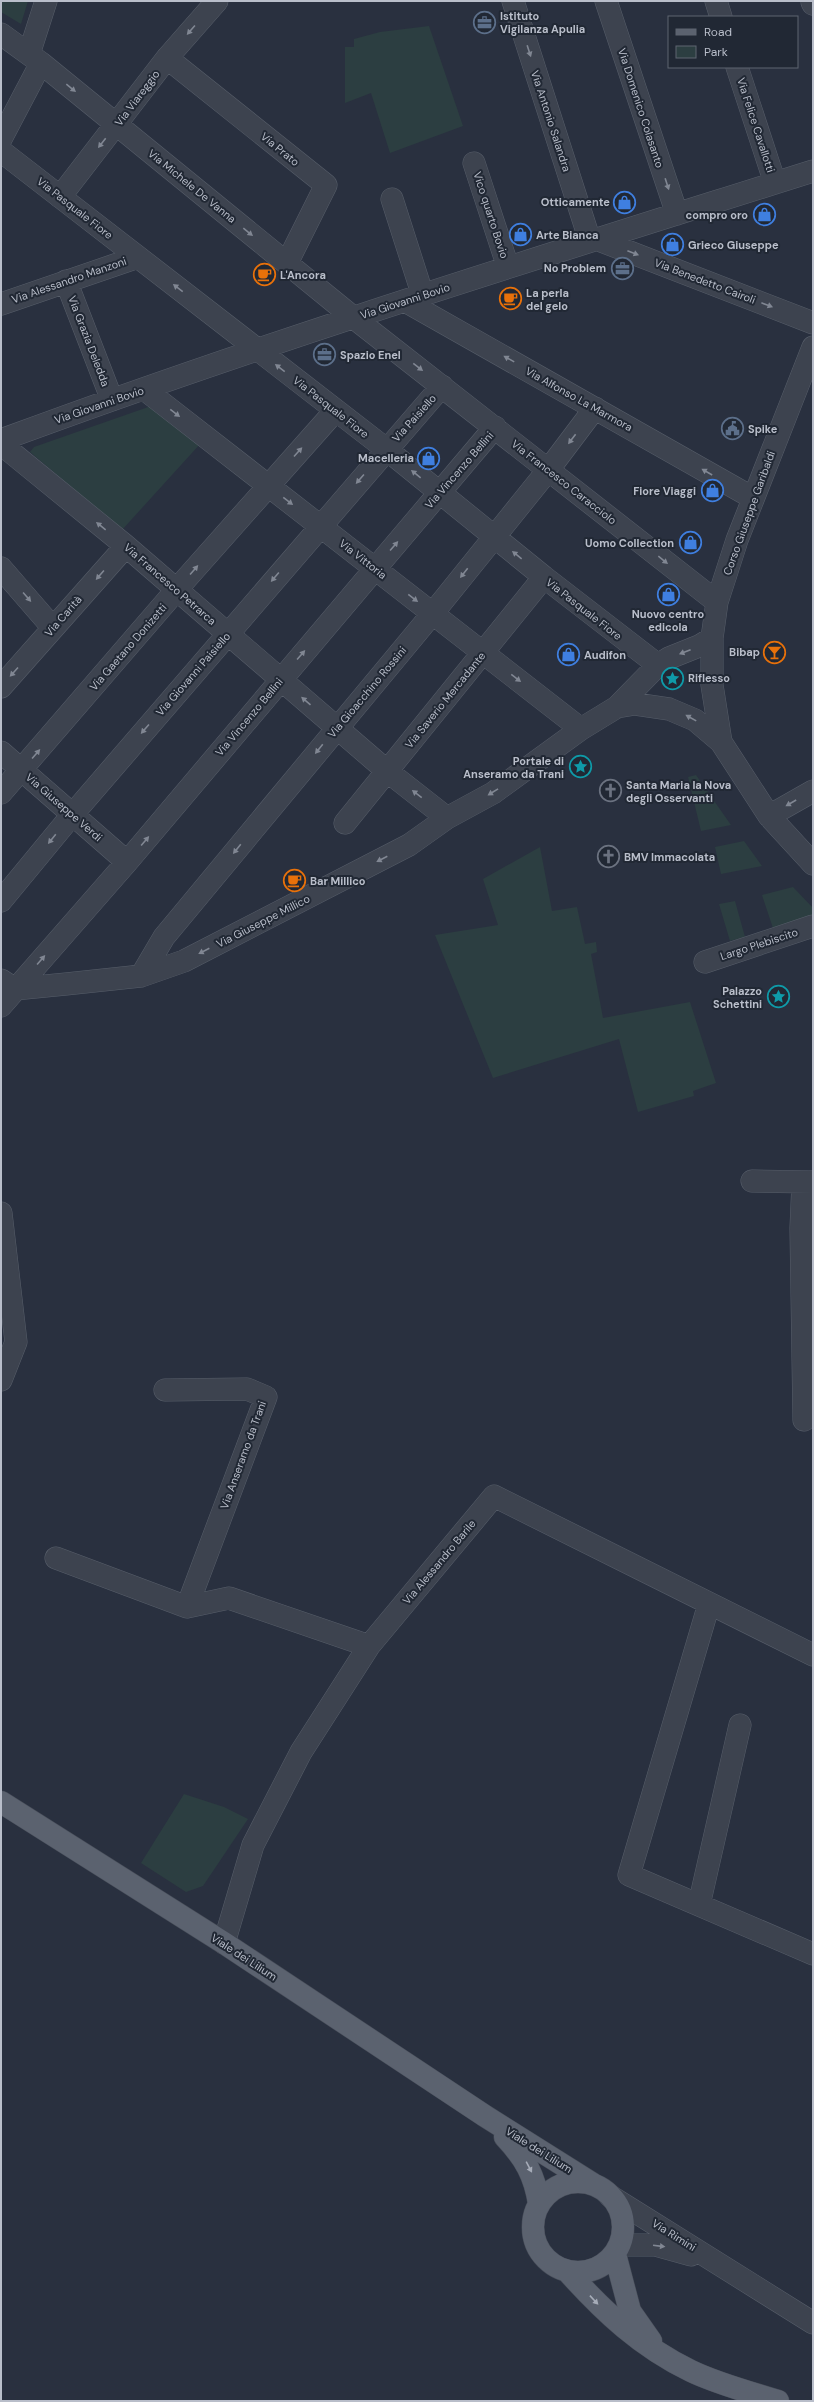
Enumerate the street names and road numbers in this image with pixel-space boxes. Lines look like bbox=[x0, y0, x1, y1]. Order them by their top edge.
street label: Via Domenico Colasanto bbox=[615, 46, 667, 170]
street label: Via Viareggio bbox=[111, 67, 163, 129]
street label: Via Antonio Salandra bbox=[528, 69, 574, 173]
street label: Via Felice Cavallotti bbox=[734, 76, 778, 174]
street label: Via Prato bbox=[258, 129, 302, 169]
street label: Via Michele De Vanna bbox=[145, 146, 239, 226]
street label: Vico quarto Bovio bbox=[470, 170, 512, 260]
street label: Via Pasquale Fiore bbox=[34, 174, 116, 242]
street label: Via Alessandro Manzoni bbox=[10, 254, 128, 306]
street label: Via Benedetto Cairoli bbox=[652, 255, 758, 307]
street label: Via Giovanni Bovio bbox=[358, 280, 452, 322]
street label: Via Grazia Deledda bbox=[65, 294, 113, 388]
street label: Via Alfonso La Marmora bbox=[523, 364, 635, 434]
street label: Via Pasquale Fiore bbox=[290, 373, 372, 441]
street label: Via Giovanni Bovio bbox=[52, 383, 146, 427]
street label: Via Paisiello bbox=[389, 391, 439, 445]
street label: Via Vincenzo Bellini bbox=[422, 428, 496, 512]
street label: Via Francesco Caracciolo bbox=[509, 437, 619, 527]
street label: Corso Giuseppe Garibaldi bbox=[720, 449, 778, 577]
street label: Via Vittoria bbox=[336, 536, 390, 582]
street label: Via Francesco Petrarca bbox=[121, 540, 219, 628]
street label: Via Pasquale Fiore bbox=[543, 575, 625, 643]
street label: Via Carità bbox=[41, 593, 85, 639]
street label: Via Gaetano Donizetti bbox=[86, 601, 170, 693]
street label: Via Giovanni Paisiello bbox=[153, 629, 233, 719]
street label: Via Gioacchino Rossini bbox=[325, 643, 409, 741]
street label: Via Saverio Mercadante bbox=[402, 649, 488, 751]
street label: Via Vincenzo Bellini bbox=[212, 675, 286, 759]
street label: Via Giuseppe Verdi bbox=[23, 770, 105, 844]
street label: Via Giuseppe Millico bbox=[214, 891, 312, 951]
street label: Largo Plebiscito bbox=[718, 925, 800, 963]
street label: Via Anseramo da Trani bbox=[217, 1399, 269, 1511]
street label: Via Alessandro Barile bbox=[399, 1517, 479, 1607]
street label: Viale dei Lilium bbox=[208, 1930, 280, 1984]
street label: Viale dei Lilium bbox=[503, 2124, 575, 2176]
street label: Via Rimini bbox=[649, 2216, 699, 2254]

